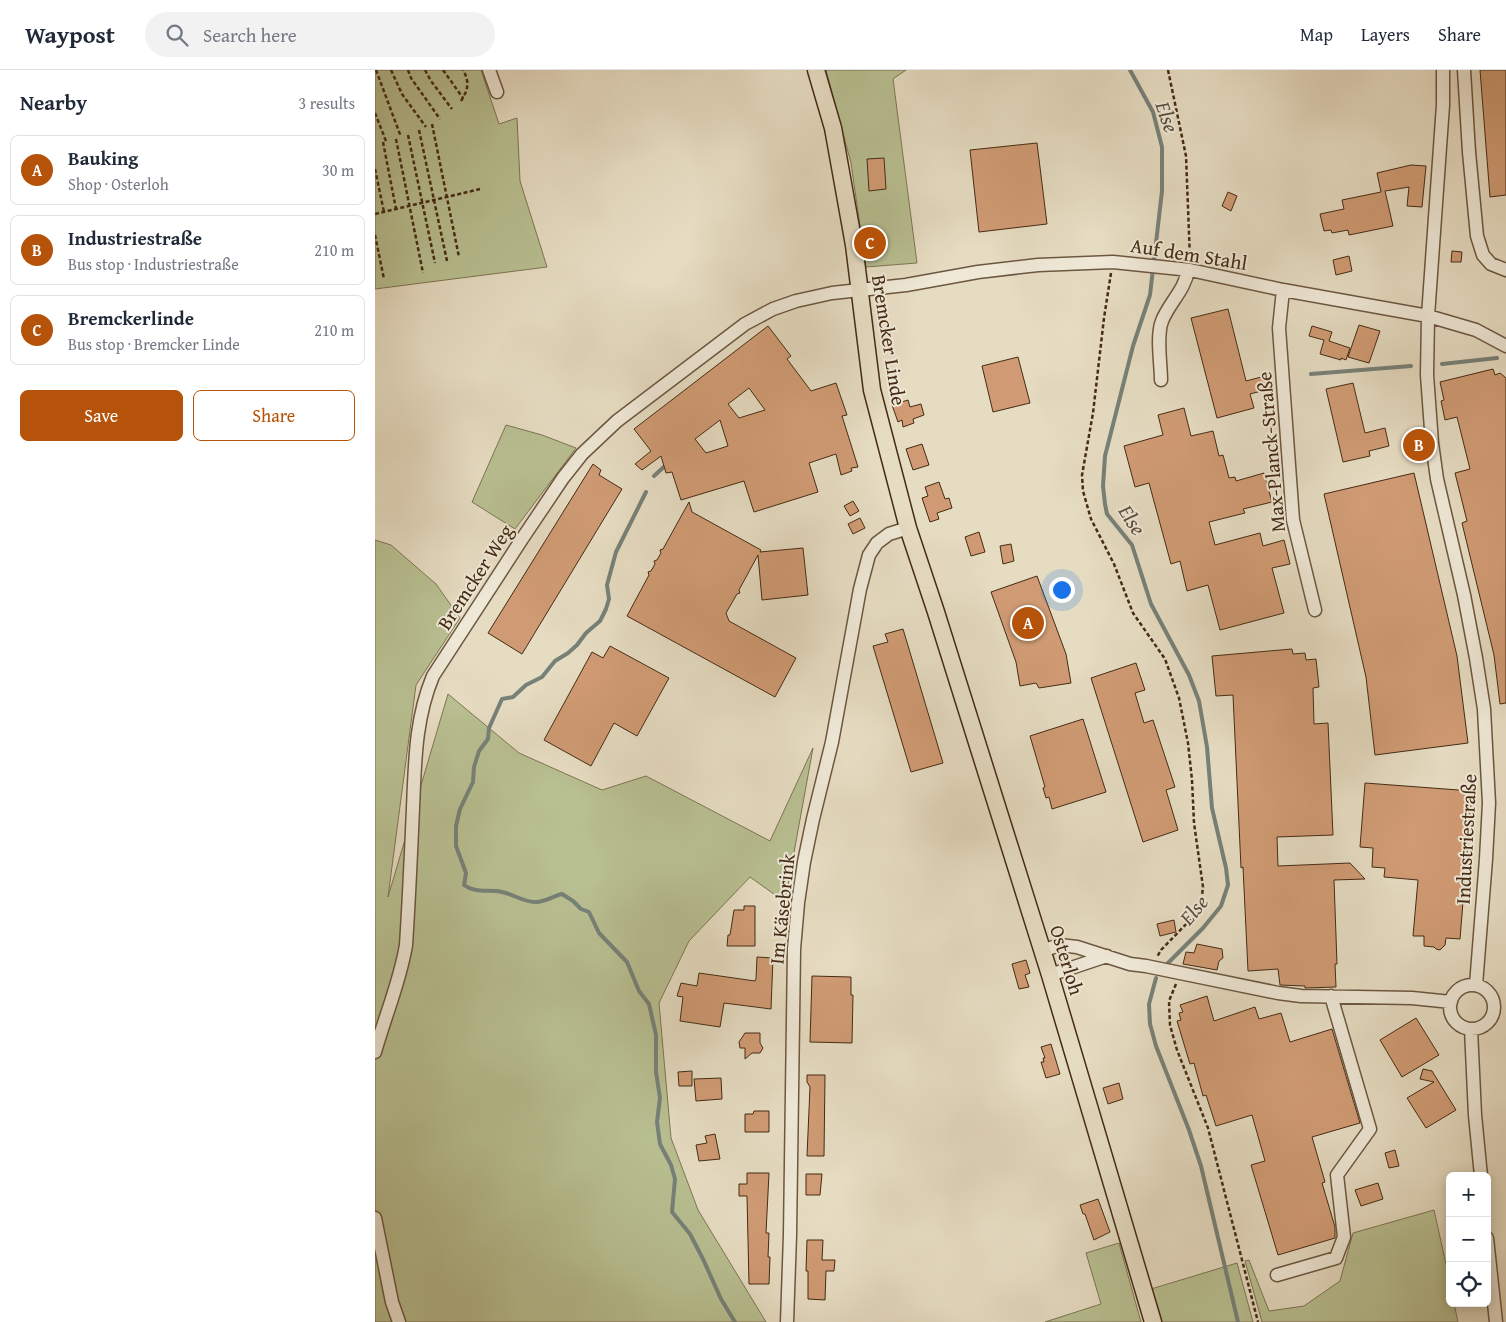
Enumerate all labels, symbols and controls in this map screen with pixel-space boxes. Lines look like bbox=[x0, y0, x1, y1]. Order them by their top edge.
search box bbox=[145, 12, 495, 57]
text: Waypost bbox=[25, 17, 115, 52]
icon: search bbox=[163, 21, 191, 49]
text: Search here bbox=[203, 21, 297, 49]
text: Map bbox=[1300, 21, 1333, 48]
text: Layers bbox=[1361, 21, 1410, 48]
text: Share bbox=[1438, 21, 1481, 48]
text: Nearby bbox=[20, 87, 87, 118]
text: 3 results bbox=[298, 91, 355, 115]
water label: Else bbox=[1147, 96, 1187, 137]
text: Bauking bbox=[68, 144, 138, 172]
text: A bbox=[32, 158, 42, 182]
text: 30 m bbox=[322, 158, 354, 182]
text: Shop · Osterloh bbox=[68, 172, 169, 196]
text: Industriestraße bbox=[68, 224, 202, 252]
pin: C bbox=[854, 224, 886, 262]
street label: Auf dem Stahl bbox=[1129, 230, 1250, 277]
text: B bbox=[32, 238, 42, 262]
text: 210 m bbox=[314, 238, 354, 262]
text: Bus stop · Industriestraße bbox=[68, 252, 239, 276]
street label: Bremcker Linde bbox=[865, 272, 914, 407]
text: Bremckerlinde bbox=[68, 304, 194, 332]
text: C bbox=[32, 318, 42, 342]
text: 210 m bbox=[314, 318, 354, 342]
text: Bus stop · Bremcker Linde bbox=[68, 332, 240, 356]
street label: Max-Planck-Straße bbox=[1249, 371, 1292, 533]
button: Save bbox=[20, 390, 183, 441]
button: Share bbox=[193, 390, 355, 441]
pin: B bbox=[1403, 426, 1435, 464]
water label: Else bbox=[1110, 497, 1154, 541]
street label: Bremcker Weg bbox=[429, 518, 520, 635]
your location bbox=[1049, 577, 1075, 603]
pin: A bbox=[1012, 604, 1044, 642]
street label: Industriestraße bbox=[1448, 773, 1483, 905]
street label: Im Käsebrink bbox=[761, 851, 802, 966]
water label: Else bbox=[1171, 888, 1215, 932]
street label: Osterloh bbox=[1043, 921, 1092, 998]
map controls bbox=[1446, 1172, 1491, 1307]
button: + bbox=[1446, 1172, 1491, 1217]
button: − bbox=[1446, 1217, 1491, 1262]
button: locate bbox=[1446, 1262, 1491, 1307]

